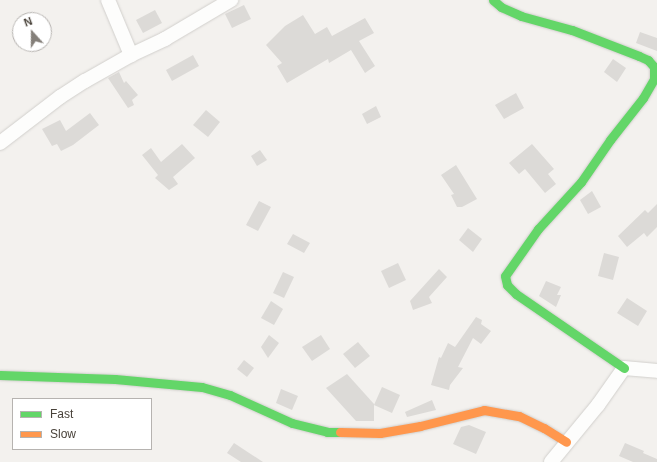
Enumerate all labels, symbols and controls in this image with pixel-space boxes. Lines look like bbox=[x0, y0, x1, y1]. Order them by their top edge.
north arrow bbox=[12, 12, 52, 52]
text: N bbox=[22, 15, 34, 29]
legend bbox=[12, 398, 152, 450]
text: Fast bbox=[50, 407, 73, 421]
text: Slow bbox=[50, 427, 76, 441]

